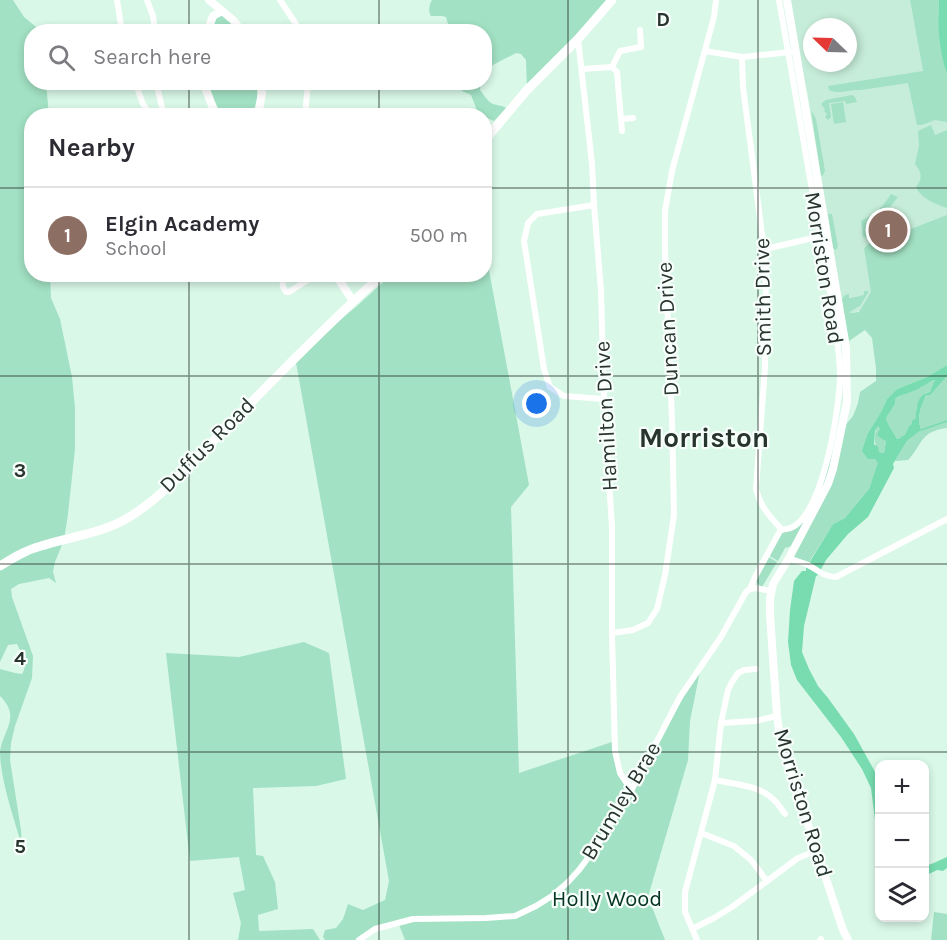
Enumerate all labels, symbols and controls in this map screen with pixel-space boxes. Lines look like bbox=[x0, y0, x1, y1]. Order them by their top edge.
text: D bbox=[656, 8, 670, 31]
north arrow bbox=[803, 18, 857, 72]
search box bbox=[24, 24, 492, 90]
icon: search bbox=[45, 41, 78, 74]
text: Search here bbox=[93, 44, 211, 70]
text: Nearby bbox=[48, 132, 135, 163]
street label: Morriston Road bbox=[799, 190, 849, 346]
pin: 1 bbox=[868, 208, 908, 252]
text: Elgin Academy bbox=[105, 211, 259, 237]
text: 1 bbox=[64, 224, 71, 247]
text: 500 m bbox=[410, 224, 468, 247]
text: School bbox=[105, 237, 167, 260]
street label: Smith Drive bbox=[749, 237, 777, 357]
street label: Duncan Drive bbox=[651, 261, 685, 397]
street label: Hamilton Drive bbox=[589, 340, 623, 492]
your location bbox=[522, 389, 551, 418]
street label: Duffus Road bbox=[154, 392, 260, 498]
district label: Morriston bbox=[639, 421, 769, 454]
text: 3 bbox=[14, 459, 26, 482]
text: 4 bbox=[14, 647, 26, 670]
street label: Morriston Road bbox=[768, 726, 838, 880]
street label: Brumley Brae bbox=[575, 737, 667, 865]
map controls bbox=[875, 760, 929, 922]
button: + bbox=[875, 760, 929, 814]
button: − bbox=[875, 814, 929, 868]
text: 5 bbox=[14, 835, 26, 858]
button: layers bbox=[875, 868, 929, 922]
park label: Holly Wood bbox=[552, 886, 662, 912]

